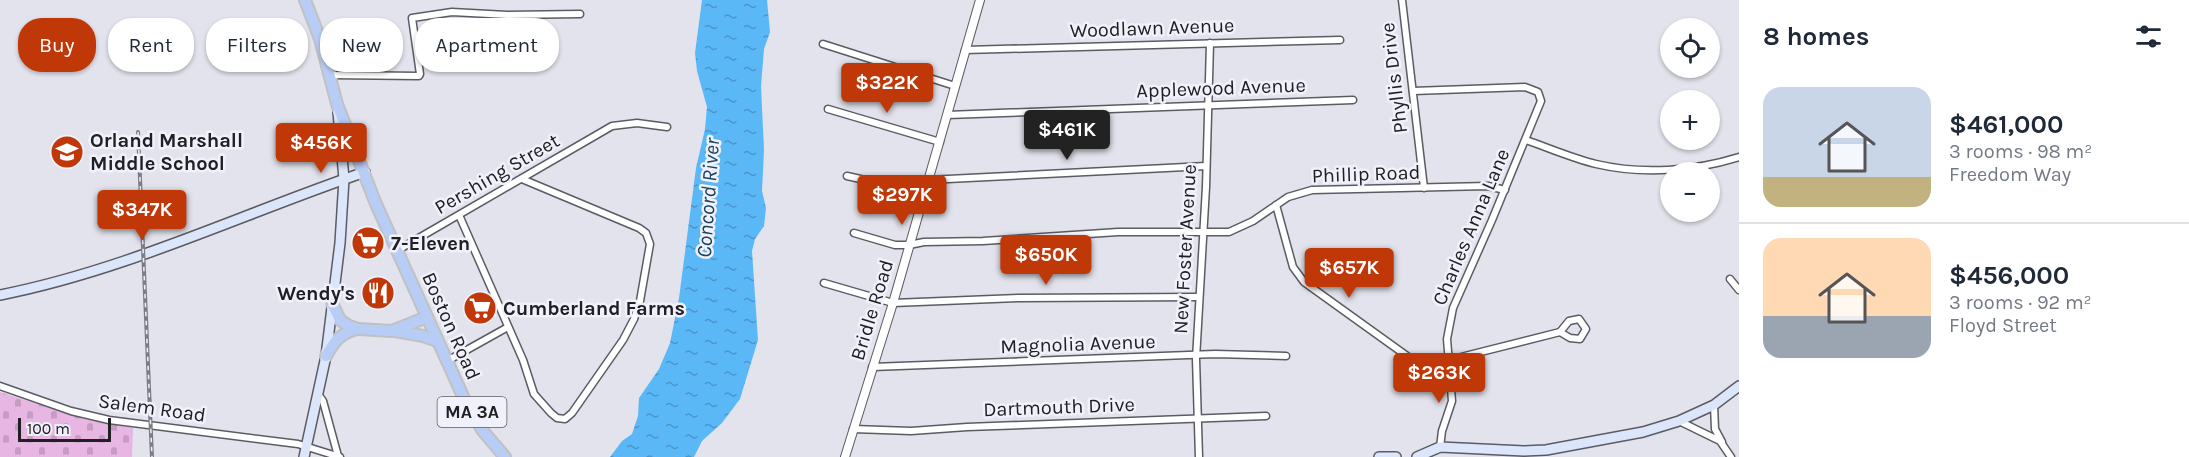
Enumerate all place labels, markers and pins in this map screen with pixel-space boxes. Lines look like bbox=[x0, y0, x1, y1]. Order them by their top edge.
pin: $322K bbox=[845, 63, 929, 114]
pin: $461K bbox=[1025, 110, 1109, 161]
pin: $456K bbox=[279, 123, 363, 174]
place label: Orland Marshall Middle School bbox=[90, 129, 243, 175]
school or university icon: Orland Marshall Middle School bbox=[49, 134, 85, 170]
pin: $297K bbox=[860, 175, 944, 226]
pin: $347K bbox=[100, 190, 184, 241]
supermarket icon: 7-Eleven bbox=[350, 225, 386, 261]
place label: 7-Eleven bbox=[391, 232, 470, 255]
pin: $650K bbox=[1004, 235, 1088, 286]
pin: $657K bbox=[1307, 248, 1391, 299]
restaurant icon: Wendy's bbox=[360, 275, 396, 311]
place label: Wendy's bbox=[277, 282, 355, 305]
supermarket icon: Cumberland Farms bbox=[462, 290, 498, 326]
place label: Cumberland Farms bbox=[503, 297, 685, 320]
pin: $263K bbox=[1397, 353, 1481, 404]

